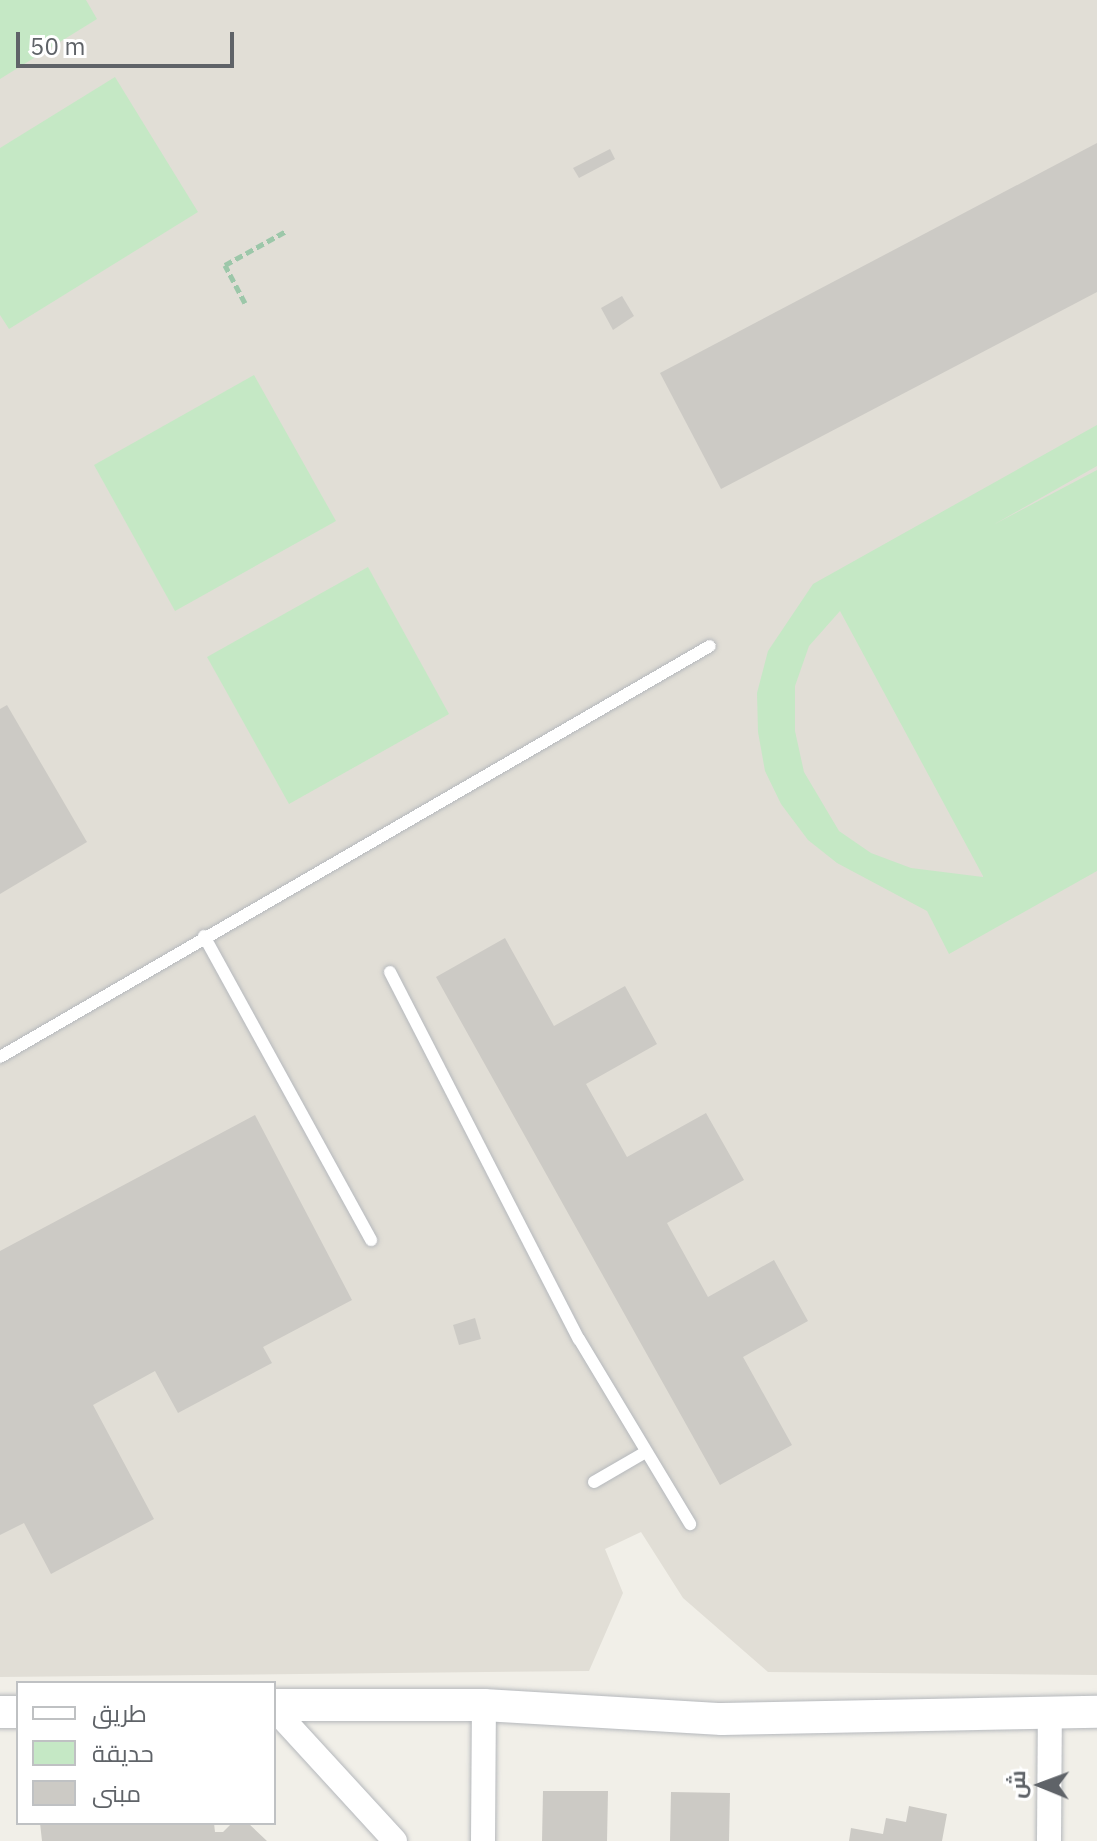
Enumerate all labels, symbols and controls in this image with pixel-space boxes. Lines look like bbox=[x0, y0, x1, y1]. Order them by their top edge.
scale bar bbox=[20, 16, 238, 66]
text: 50 m bbox=[30, 30, 85, 62]
legend bbox=[16, 1681, 276, 1825]
text: طريق bbox=[92, 1697, 147, 1729]
text: حديقة bbox=[92, 1737, 154, 1769]
north arrow bbox=[1001, 1745, 1081, 1825]
text: ش bbox=[1002, 1770, 1031, 1799]
text: مبنى bbox=[92, 1777, 141, 1809]

